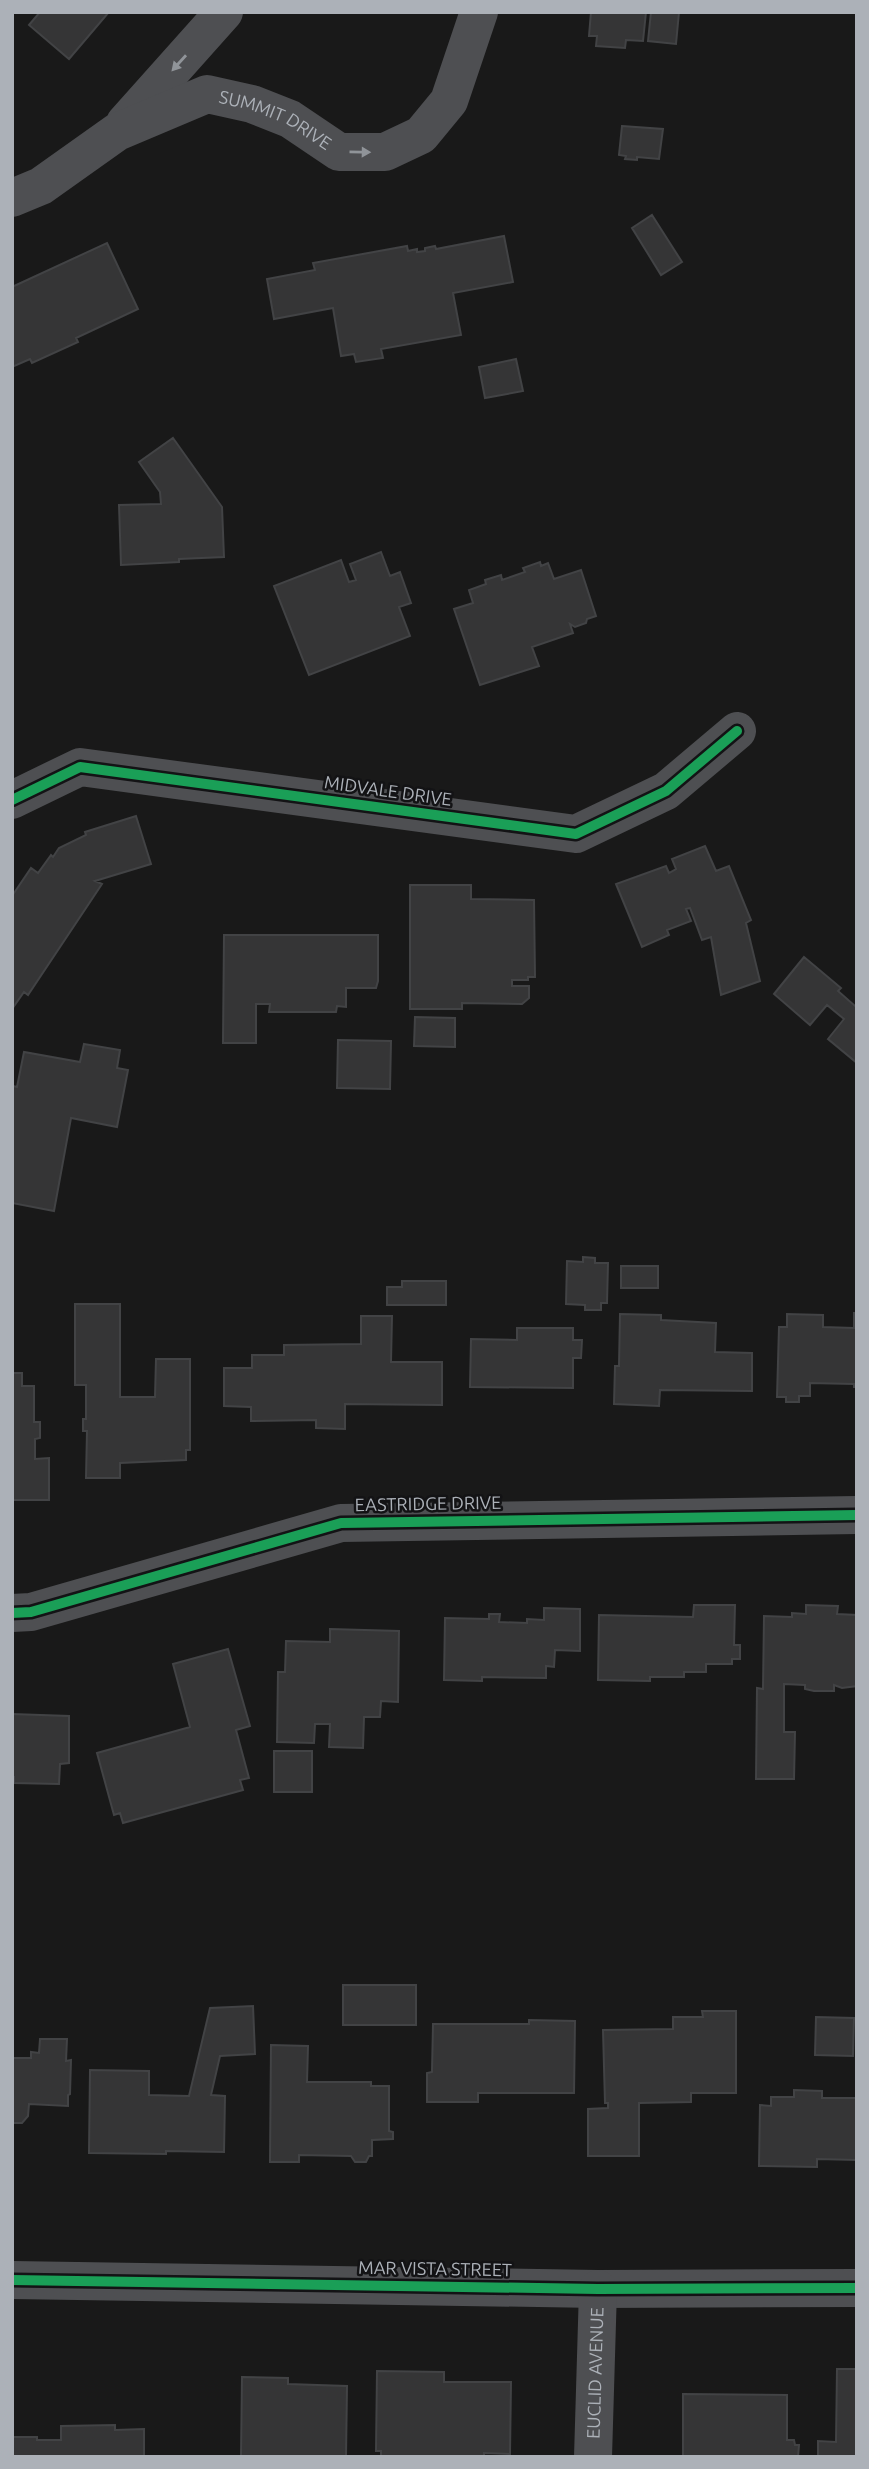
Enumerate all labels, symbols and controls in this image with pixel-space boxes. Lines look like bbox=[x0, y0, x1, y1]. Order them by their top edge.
one-way arrow bbox=[171, 54, 187, 71]
street label: SUMMIT DRIVE bbox=[217, 86, 336, 153]
one-way arrow bbox=[349, 146, 371, 158]
street label: MIDVALE DRIVE bbox=[323, 771, 453, 809]
street label: EASTRIDGE DRIVE bbox=[355, 1492, 501, 1514]
street label: MAR VISTA STREET bbox=[358, 2257, 512, 2279]
street label: EUCLID AVENUE bbox=[583, 2307, 606, 2439]

